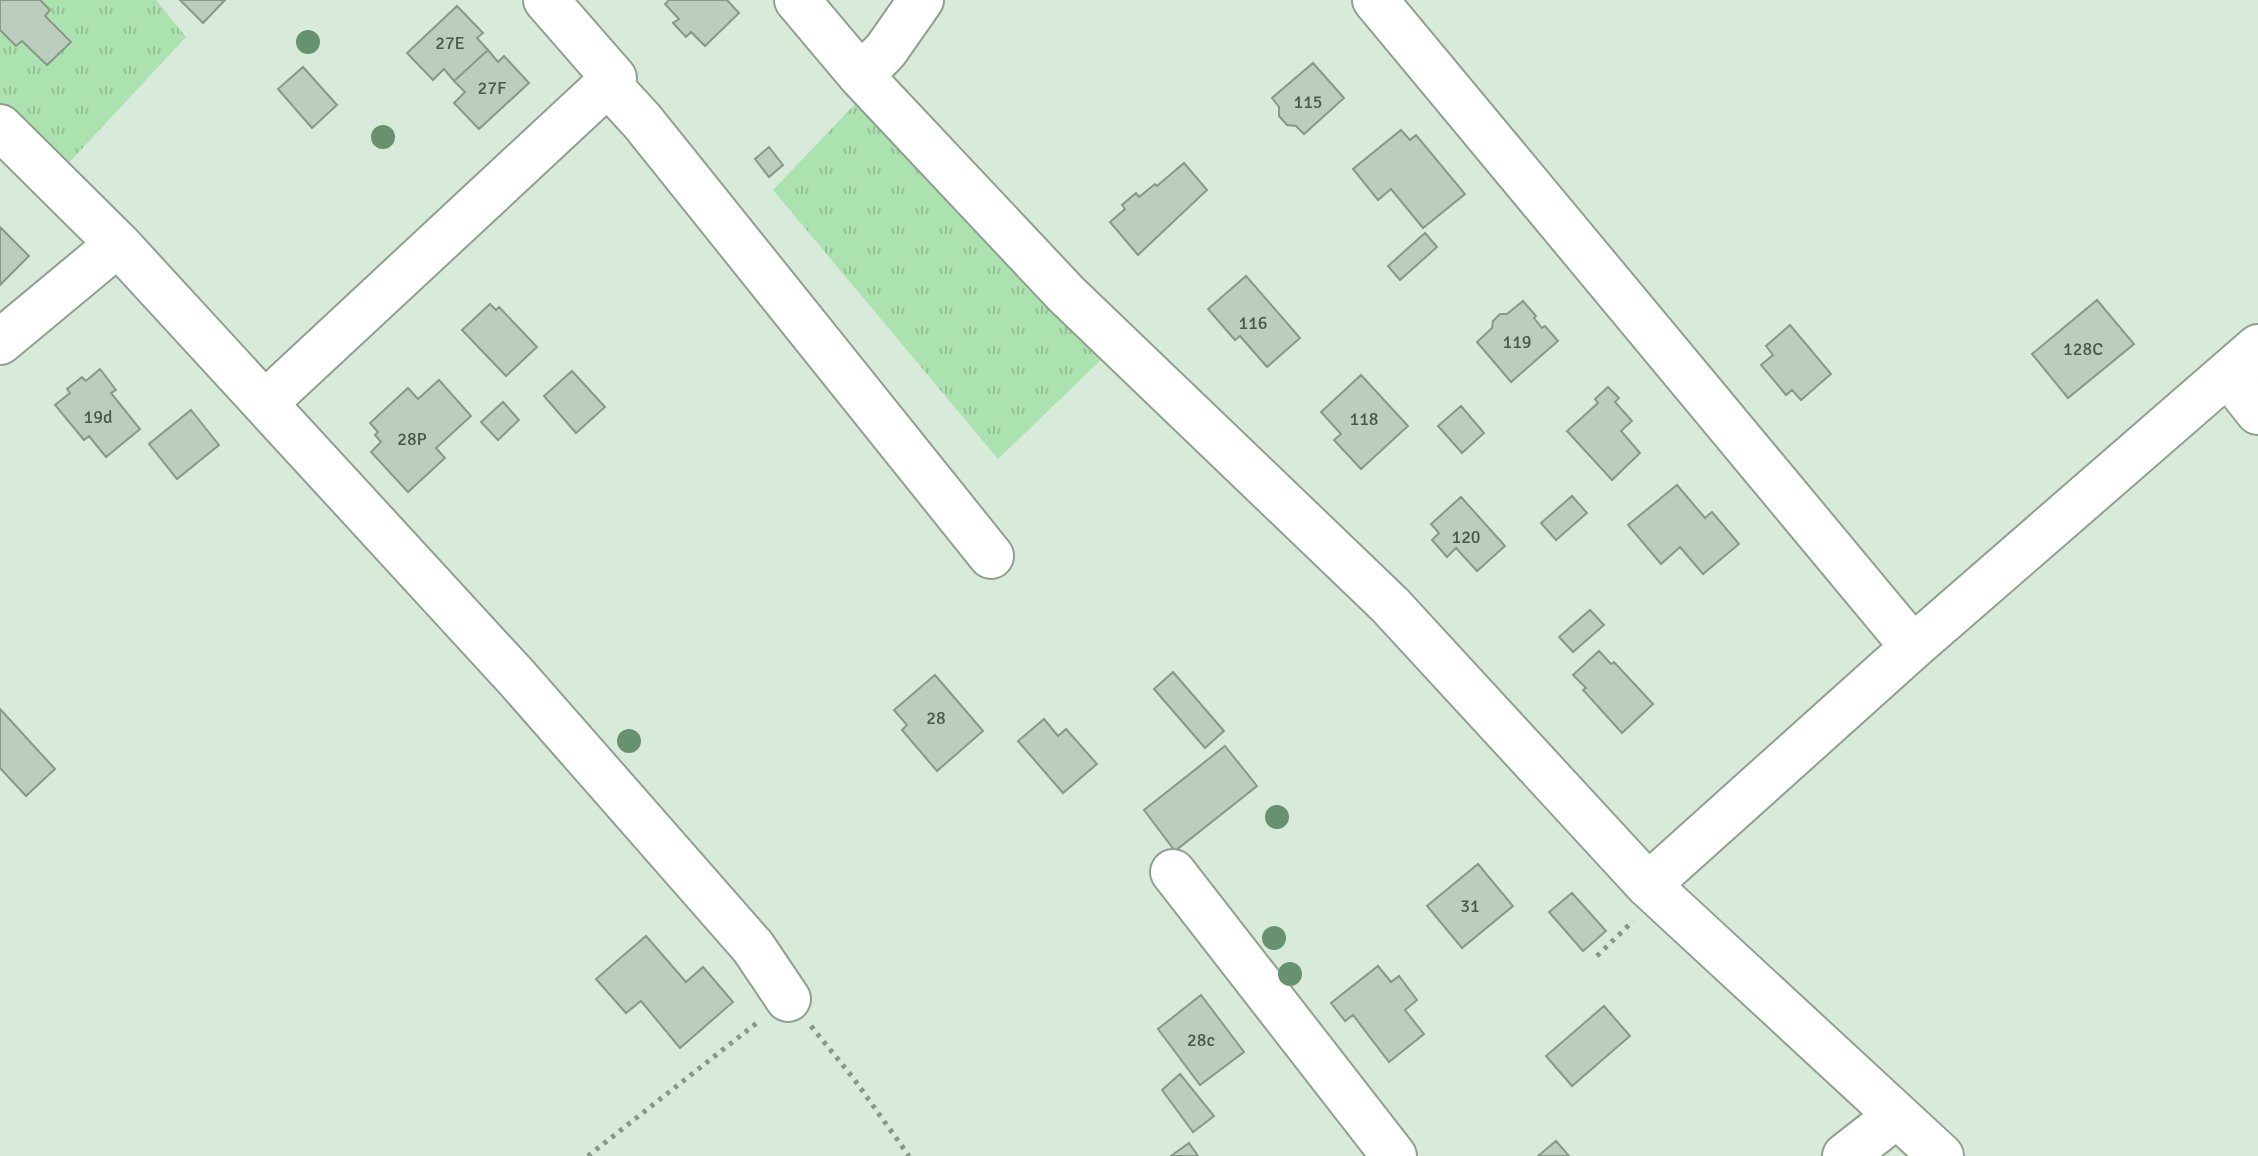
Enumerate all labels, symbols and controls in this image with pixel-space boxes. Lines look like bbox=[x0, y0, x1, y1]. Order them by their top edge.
house number: 27E bbox=[435, 32, 465, 54]
house number: 27F bbox=[478, 77, 506, 99]
house number: 115 bbox=[1293, 91, 1323, 113]
house number: 116 bbox=[1238, 312, 1268, 334]
house number: 119 bbox=[1502, 331, 1532, 353]
house number: 128C bbox=[2063, 338, 2103, 360]
house number: 19d bbox=[84, 406, 112, 428]
house number: 118 bbox=[1349, 408, 1379, 430]
house number: 28P bbox=[397, 428, 427, 450]
house number: 120 bbox=[1451, 526, 1481, 548]
house number: 28 bbox=[926, 707, 946, 729]
house number: 31 bbox=[1460, 895, 1480, 917]
house number: 28c bbox=[1187, 1029, 1215, 1051]

